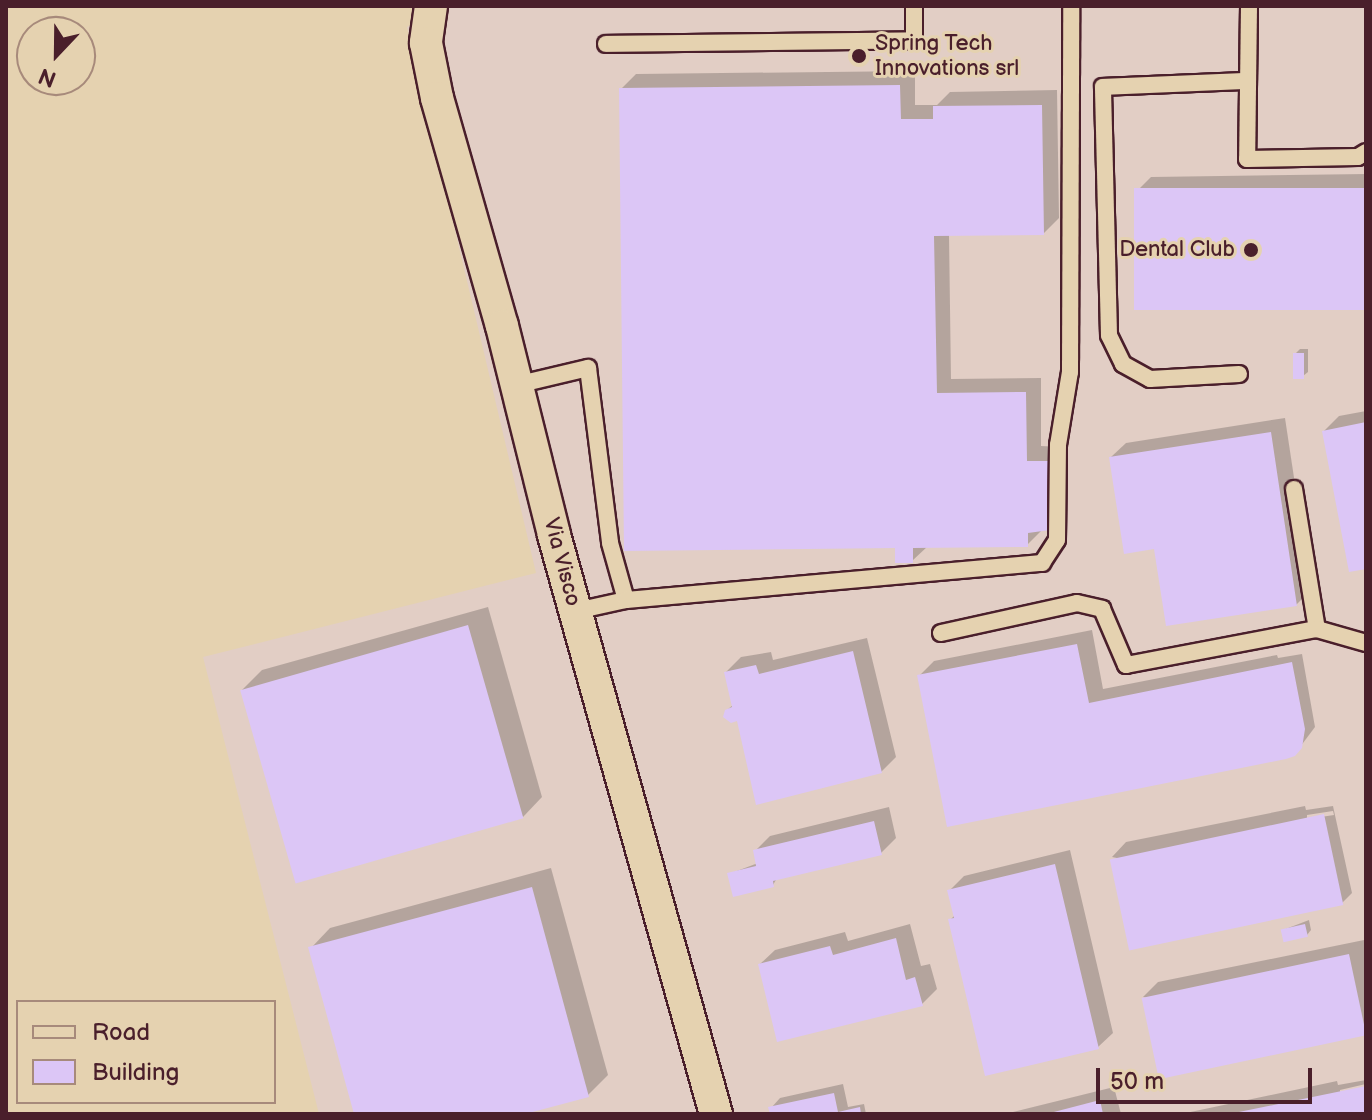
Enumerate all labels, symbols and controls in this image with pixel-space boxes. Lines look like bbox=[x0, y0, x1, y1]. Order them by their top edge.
north arrow bbox=[16, 16, 96, 96]
place label: Spring Tech Innovations srl bbox=[875, 30, 1019, 82]
marker: Spring Tech Innovations srl bbox=[850, 47, 868, 65]
text: N bbox=[35, 61, 60, 92]
place label: Dental Club bbox=[1119, 237, 1235, 263]
marker: Dental Club bbox=[1242, 241, 1260, 259]
street label: Via Visco bbox=[537, 515, 587, 609]
legend bbox=[16, 1000, 276, 1104]
text: Road bbox=[92, 1018, 150, 1047]
scale bar bbox=[1100, 1052, 1316, 1102]
text: Building bbox=[92, 1058, 179, 1087]
text: 50 m bbox=[1110, 1067, 1164, 1096]

